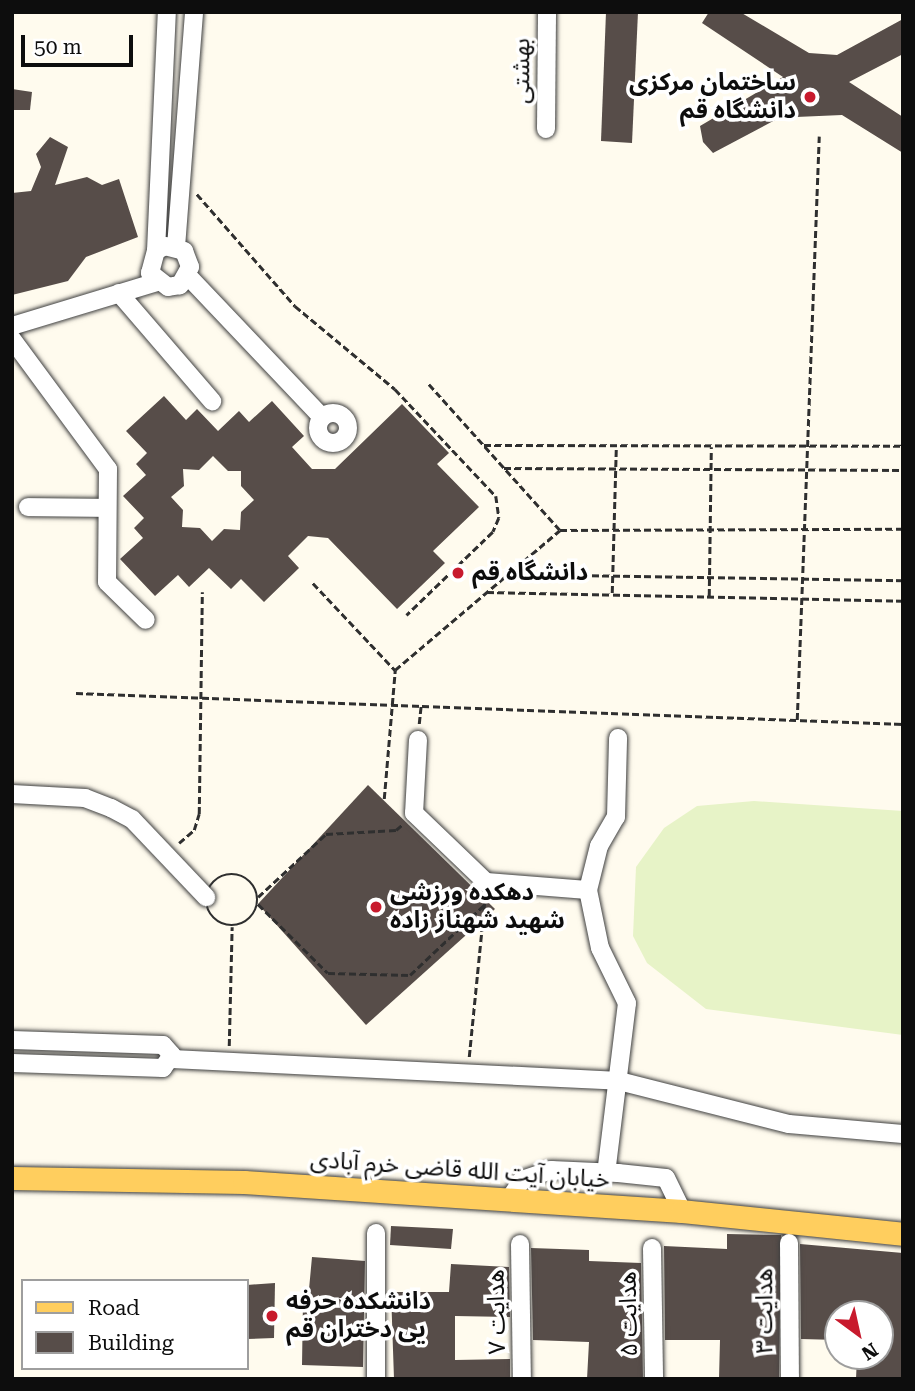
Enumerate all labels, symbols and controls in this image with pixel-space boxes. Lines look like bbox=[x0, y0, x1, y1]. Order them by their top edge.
scale bar bbox=[24, 21, 136, 65]
text: 50 m bbox=[34, 35, 82, 59]
street label: بهشتی bbox=[508, 38, 536, 104]
place label: ساختمان مرکزی دانشگاه قم bbox=[629, 69, 796, 125]
marker: ساختمان مرکزی دانشگاه قم bbox=[802, 89, 818, 105]
place label: دانشگاه قم bbox=[472, 559, 588, 587]
marker: دانشگاه قم bbox=[450, 565, 466, 581]
place label: دهکده ورزشی شهید شهناز زاده bbox=[390, 879, 565, 935]
marker: دهکده ورزشی شهید شهناز زاده bbox=[368, 899, 384, 915]
street label: خیابان آیت الله قاضی خرم آبادی bbox=[309, 1145, 611, 1195]
street label: هدایت ۳ bbox=[751, 1268, 779, 1354]
street label: هدایت ۷ bbox=[482, 1269, 512, 1355]
street label: هدایت ۵ bbox=[614, 1271, 644, 1357]
legend bbox=[21, 1279, 248, 1370]
place label: دانشکده حرفه یی دختران قم bbox=[286, 1288, 431, 1344]
text: Road bbox=[88, 1296, 140, 1320]
north arrow bbox=[824, 1300, 894, 1370]
marker: دانشکده حرفه یی دختران قم bbox=[264, 1308, 280, 1324]
text: Building bbox=[88, 1331, 174, 1355]
text: N bbox=[857, 1338, 882, 1365]

